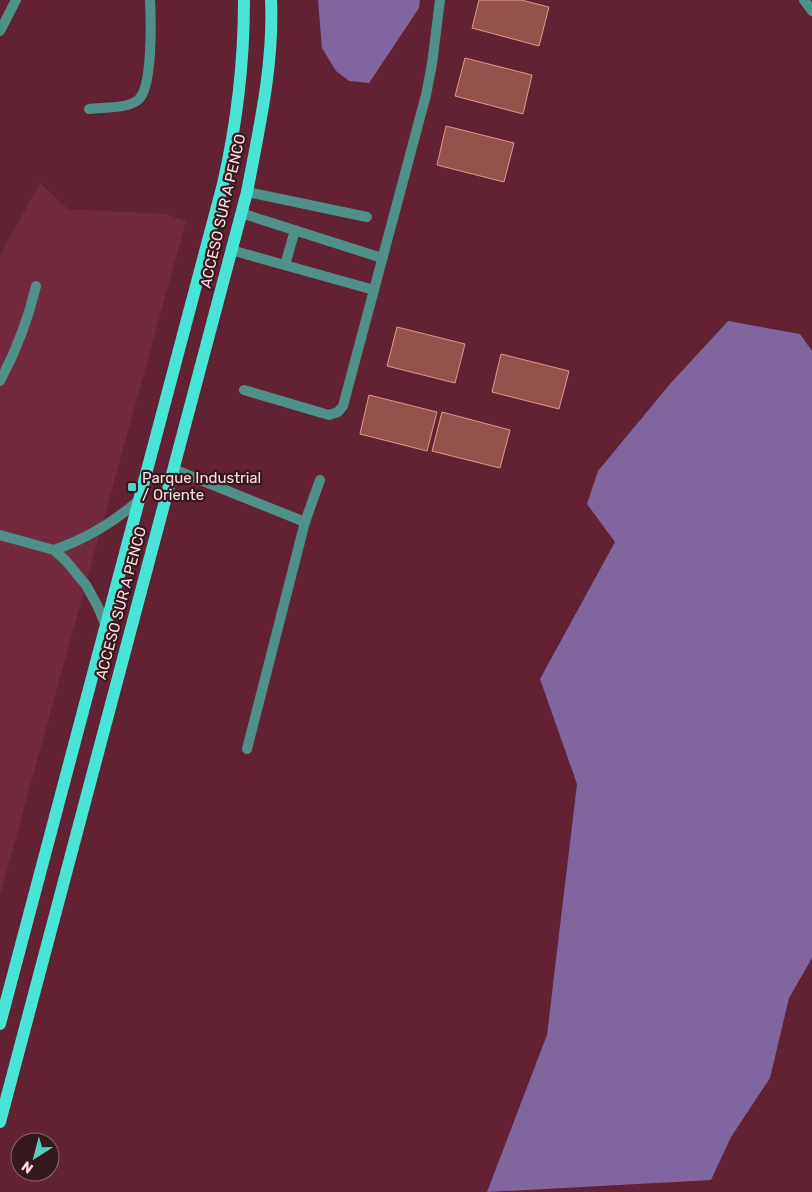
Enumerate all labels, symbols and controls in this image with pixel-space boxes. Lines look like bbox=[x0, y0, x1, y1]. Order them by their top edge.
street label: ACCESO SUR A PENCO bbox=[196, 132, 250, 290]
place label: Parque Industrial / Oriente bbox=[142, 469, 261, 504]
marker: Parque Industrial / Oriente bbox=[126, 481, 138, 493]
street label: ACCESO SUR A PENCO bbox=[92, 525, 150, 681]
north arrow bbox=[10, 1132, 60, 1182]
text: N bbox=[19, 1157, 37, 1177]

